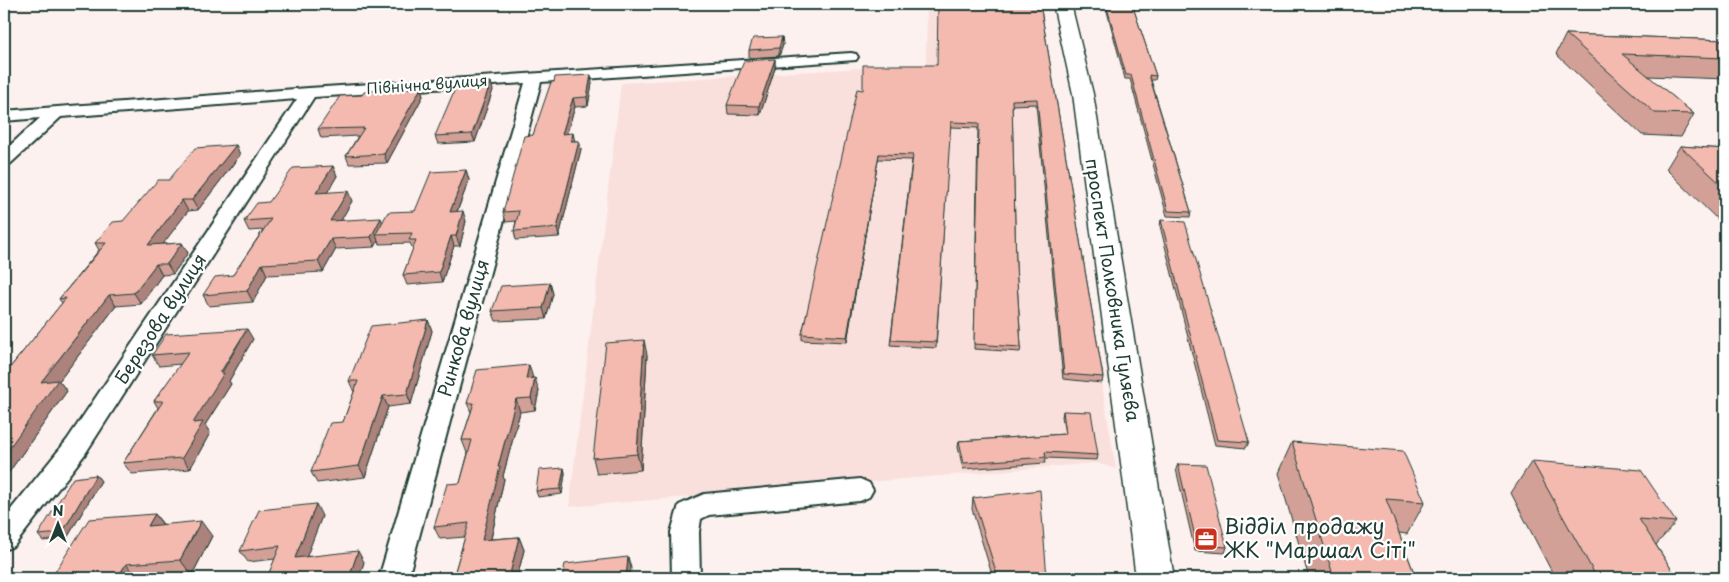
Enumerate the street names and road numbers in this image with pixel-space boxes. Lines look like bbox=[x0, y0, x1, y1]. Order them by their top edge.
street label: Північна вулиця bbox=[365, 68, 488, 99]
street label: проспект Полковника Гуляєва bbox=[1079, 156, 1148, 424]
street label: Березова вулиця bbox=[107, 248, 212, 389]
street label: Ринкова вулиця bbox=[430, 256, 495, 399]

